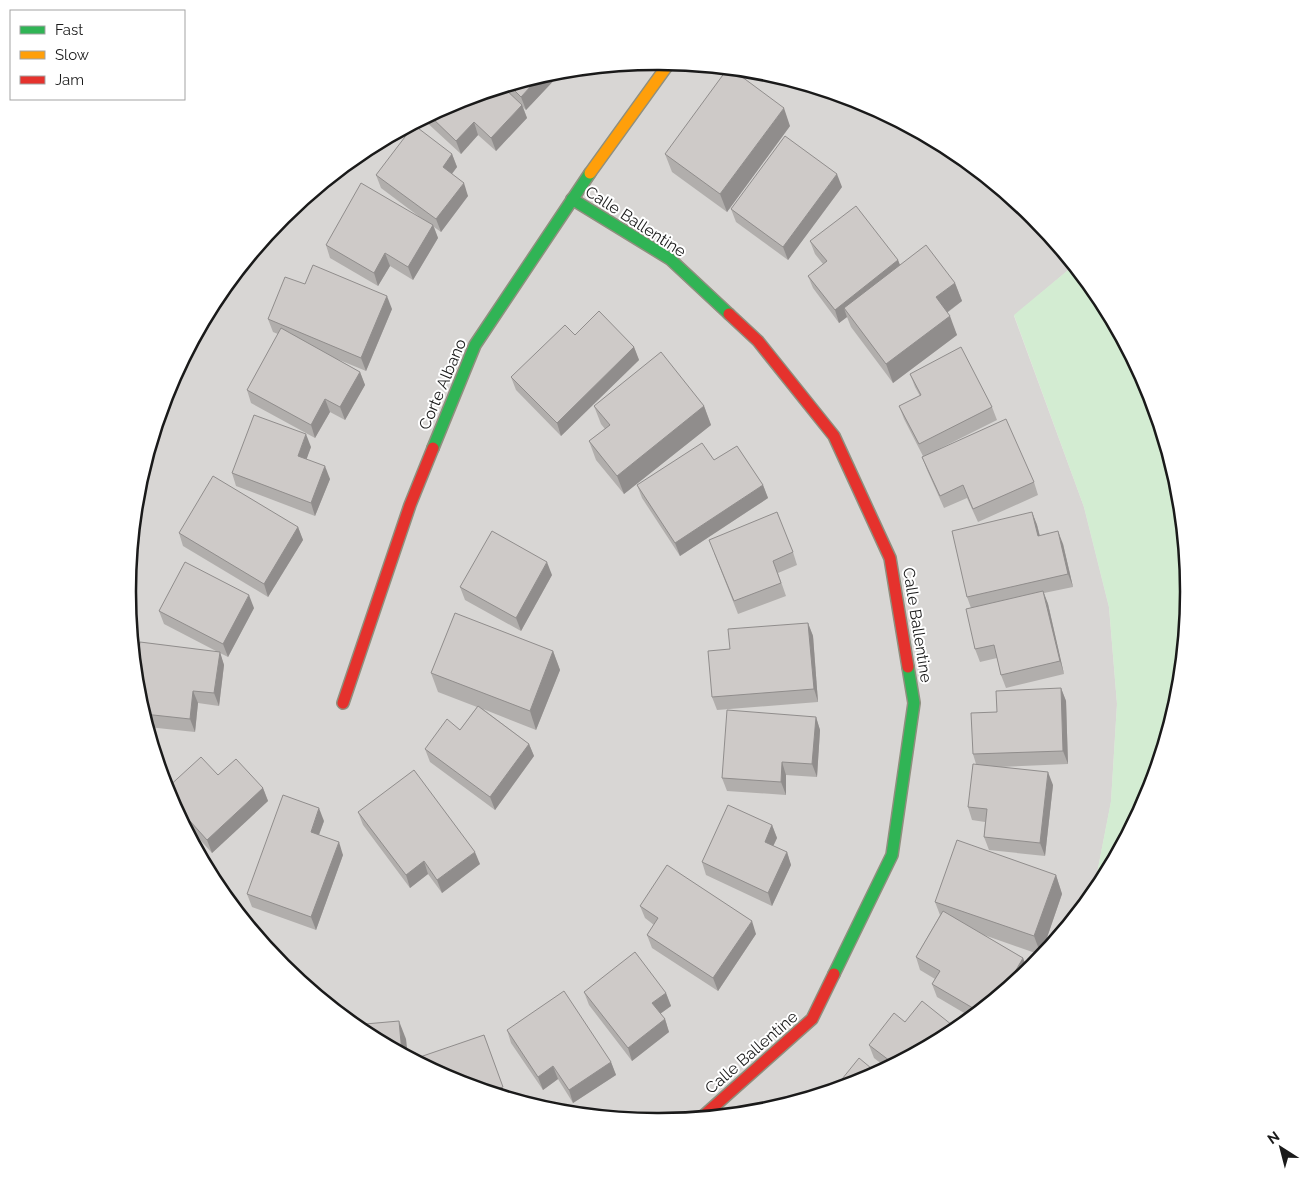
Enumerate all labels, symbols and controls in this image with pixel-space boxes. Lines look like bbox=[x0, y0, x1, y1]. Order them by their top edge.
legend bbox=[10, 10, 185, 100]
text: Fast bbox=[55, 21, 83, 39]
text: Slow bbox=[55, 46, 89, 64]
text: Jam bbox=[55, 71, 84, 89]
street label: Calle Ballentine bbox=[582, 182, 690, 261]
street label: Corte Albano bbox=[415, 336, 470, 433]
street label: Calle Ballentine bbox=[899, 566, 936, 684]
street label: Calle Ballentine bbox=[701, 1007, 801, 1098]
north arrow bbox=[1256, 1123, 1306, 1173]
text: N bbox=[1264, 1128, 1282, 1147]

